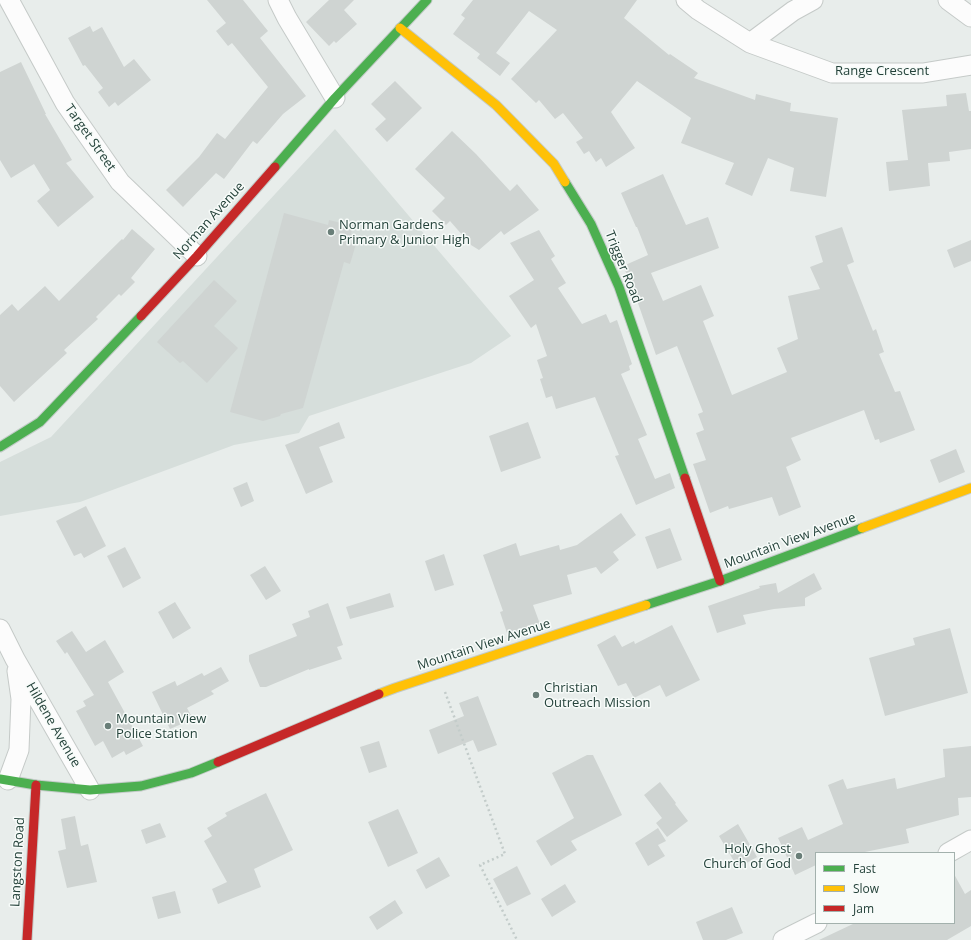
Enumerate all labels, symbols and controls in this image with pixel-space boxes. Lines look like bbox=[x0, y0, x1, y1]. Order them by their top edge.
street label: Range Crescent bbox=[835, 63, 929, 79]
street label: Target Street bbox=[61, 101, 119, 175]
street label: Norman Avenue bbox=[170, 179, 248, 263]
place label: Norman Gardens Primary & Junior High bbox=[339, 217, 470, 248]
marker: Norman Gardens Primary & Junior High bbox=[326, 227, 336, 237]
street label: Trigger Road bbox=[601, 228, 645, 306]
street label: Mountain View Avenue bbox=[722, 510, 858, 572]
street label: Mountain View Avenue bbox=[415, 616, 553, 674]
street label: Hildene Avenue bbox=[22, 680, 84, 770]
place label: Christian Outreach Mission bbox=[544, 680, 651, 711]
marker: Christian Outreach Mission bbox=[531, 690, 541, 700]
place label: Mountain View Police Station bbox=[116, 711, 206, 742]
marker: Mountain View Police Station bbox=[103, 721, 113, 731]
street label: Langston Road bbox=[8, 817, 28, 907]
place label: Holy Ghost Church of God bbox=[703, 841, 791, 872]
marker: Holy Ghost Church of God bbox=[794, 851, 804, 861]
legend bbox=[815, 852, 955, 924]
text: Fast bbox=[853, 860, 876, 877]
text: Slow bbox=[853, 880, 879, 897]
text: Jam bbox=[853, 900, 874, 917]

